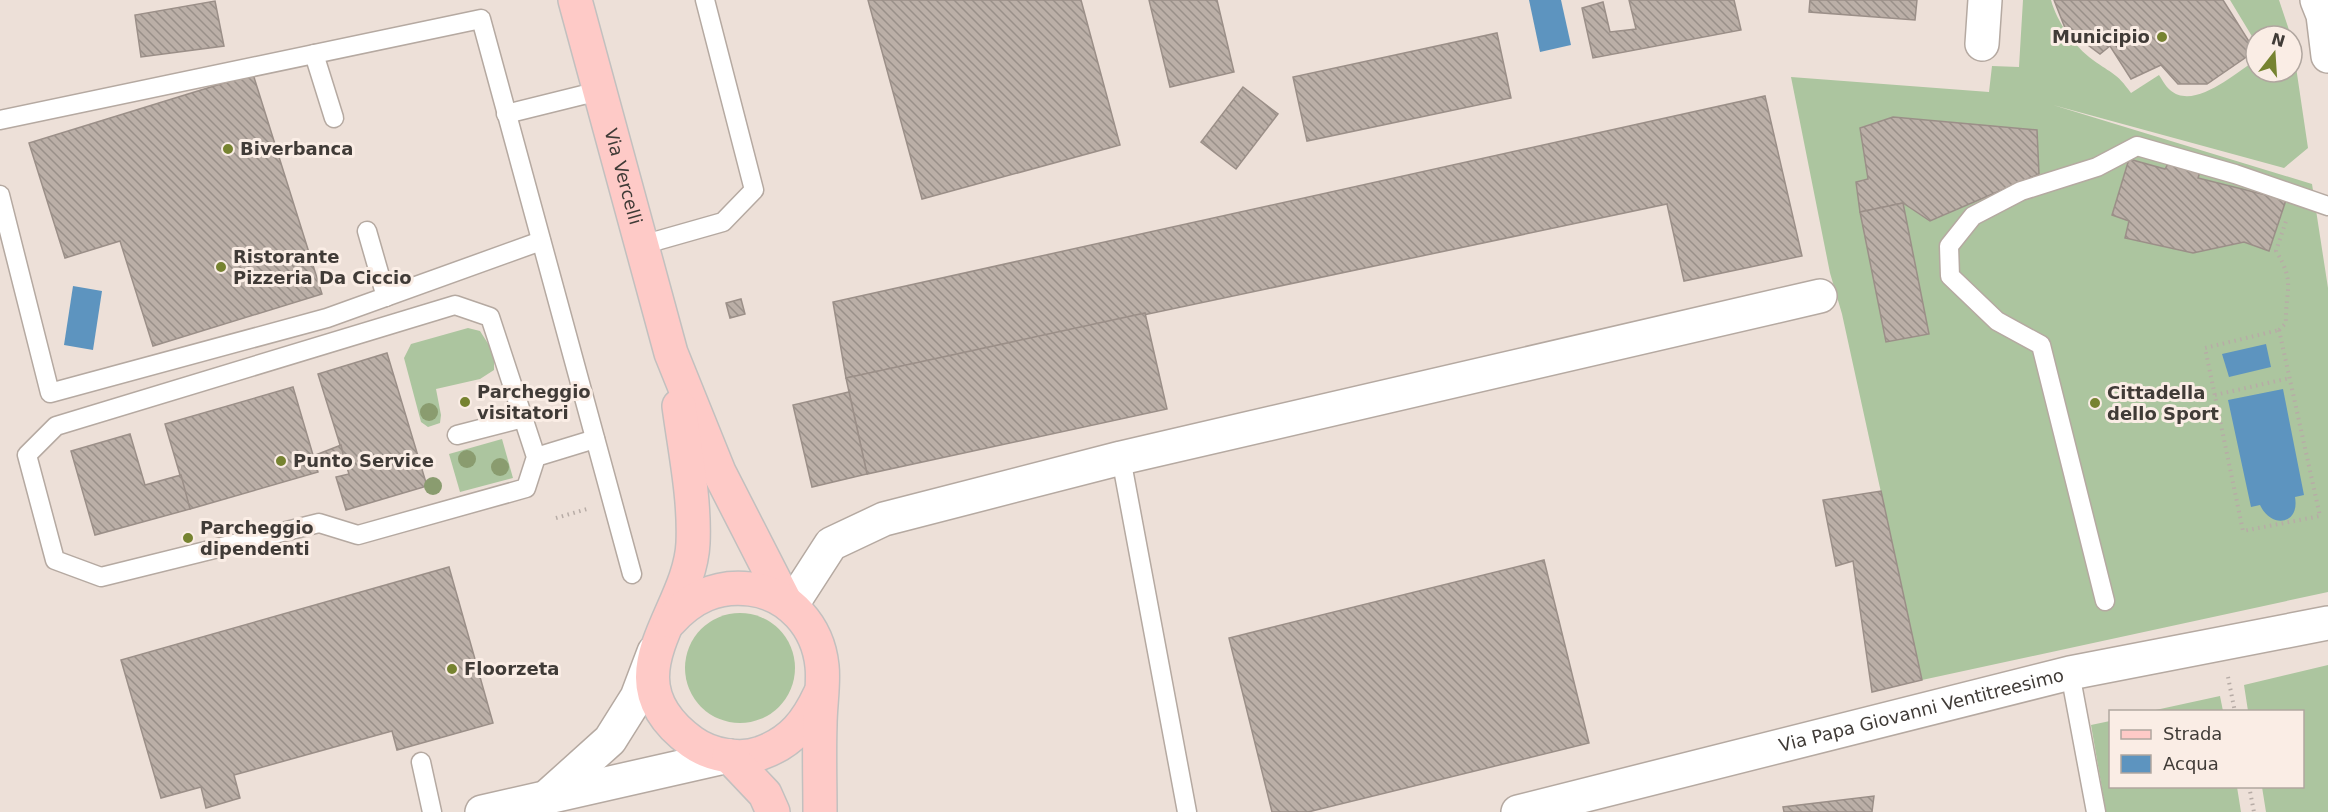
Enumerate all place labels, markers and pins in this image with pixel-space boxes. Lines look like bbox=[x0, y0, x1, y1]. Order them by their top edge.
place label: Municipio bbox=[2052, 26, 2150, 47]
marker: Municipio bbox=[2155, 30, 2169, 44]
place label: Biverbanca bbox=[240, 138, 353, 159]
marker: Biverbanca bbox=[221, 142, 235, 156]
place label: Ristorante Pizzeria Da Ciccio bbox=[233, 246, 412, 288]
marker: Ristorante Pizzeria Da Ciccio bbox=[214, 260, 228, 274]
place label: Parcheggio visitatori bbox=[477, 381, 591, 423]
place label: Cittadella dello Sport bbox=[2107, 382, 2219, 424]
marker: Parcheggio visitatori bbox=[458, 395, 472, 409]
marker: Cittadella dello Sport bbox=[2088, 396, 2102, 410]
place label: Punto Service bbox=[293, 450, 434, 471]
marker: Punto Service bbox=[274, 454, 288, 468]
place label: Parcheggio dipendenti bbox=[200, 517, 314, 559]
marker: Parcheggio dipendenti bbox=[181, 531, 195, 545]
place label: Floorzeta bbox=[464, 658, 560, 679]
marker: Floorzeta bbox=[445, 662, 459, 676]

